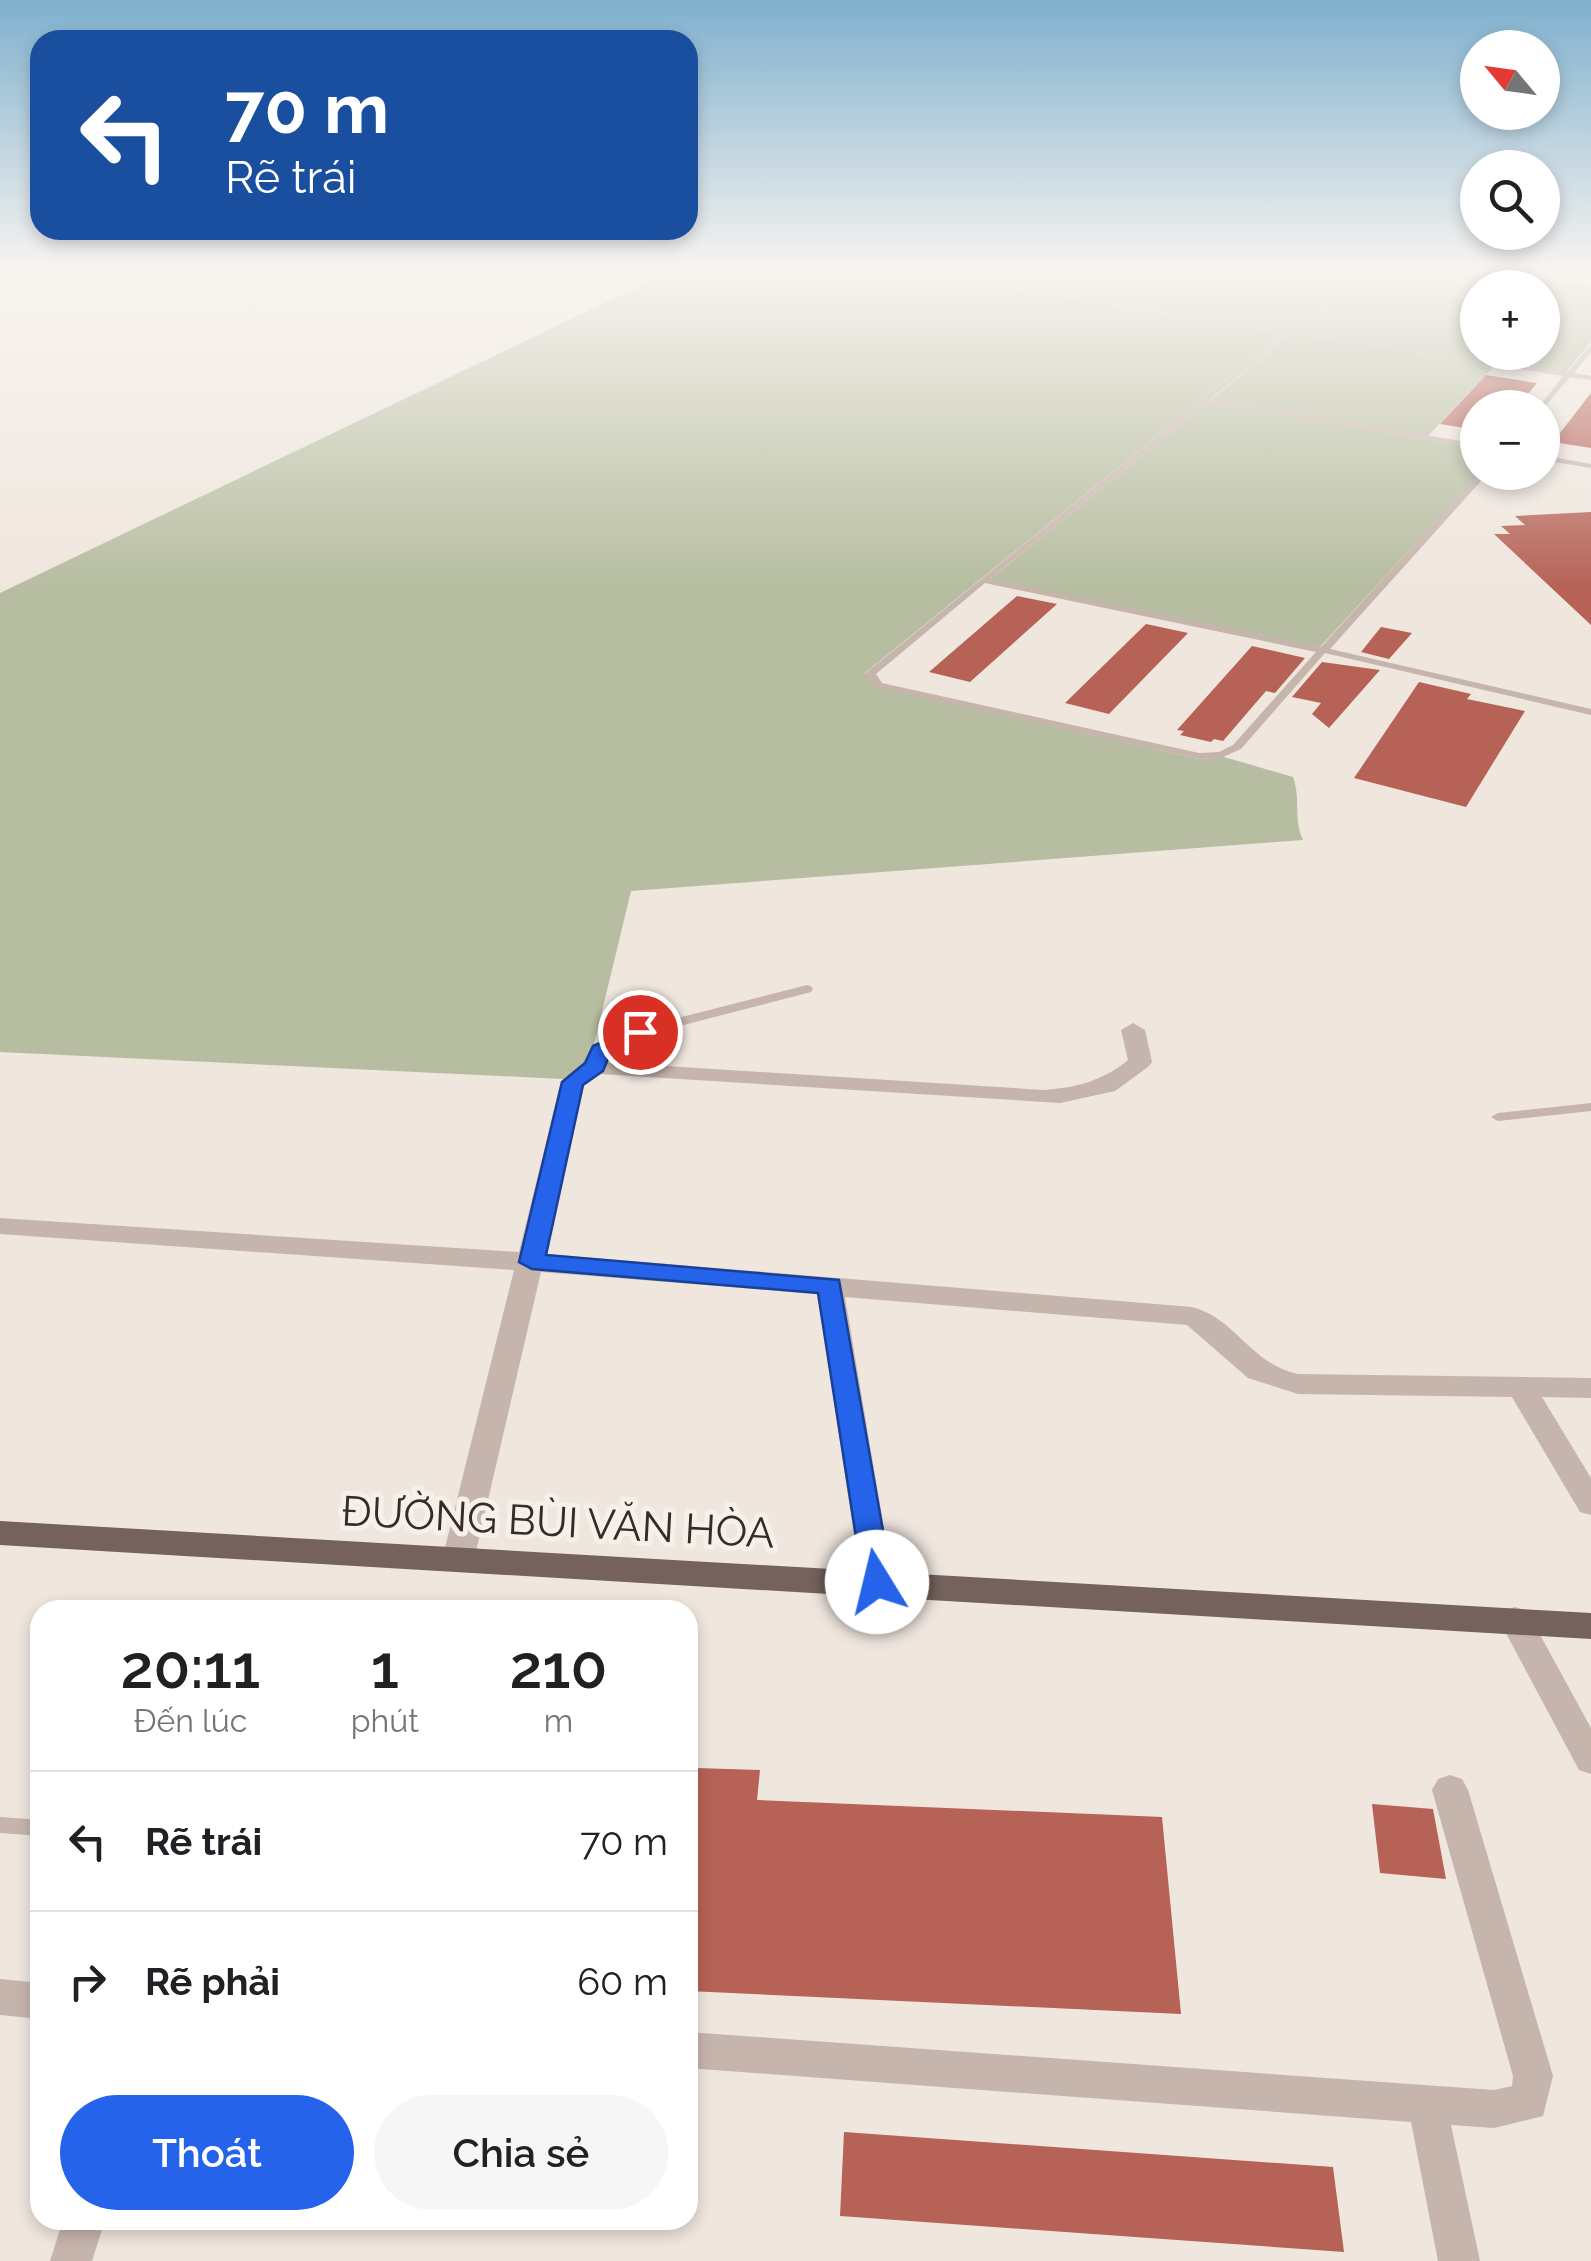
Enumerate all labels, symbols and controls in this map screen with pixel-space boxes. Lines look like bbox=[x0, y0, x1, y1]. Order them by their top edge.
north arrow bbox=[1460, 30, 1560, 130]
map controls bbox=[1460, 30, 1560, 490]
text: 70 m bbox=[225, 67, 389, 149]
icon: left bbox=[60, 70, 190, 200]
button: search bbox=[1460, 150, 1560, 250]
text: Rẽ trái bbox=[225, 151, 357, 204]
button: + bbox=[1460, 270, 1560, 370]
button: − bbox=[1460, 390, 1560, 490]
pin bbox=[598, 990, 683, 1075]
icon: arrive bbox=[613, 1005, 668, 1060]
street label: ĐƯỜNG BÙI VĂN HÒA bbox=[340, 1486, 776, 1558]
position arrow bbox=[825, 1530, 929, 1634]
text: 20:11 bbox=[121, 1632, 260, 1702]
text: 1 bbox=[371, 1632, 399, 1702]
text: 210 bbox=[509, 1632, 607, 1702]
text: Đến lúc bbox=[133, 1702, 247, 1739]
text: phút bbox=[351, 1702, 419, 1739]
text: m bbox=[544, 1702, 573, 1739]
icon: left bbox=[60, 1814, 115, 1869]
text: Rẽ trái bbox=[145, 1819, 262, 1864]
text: 70 m bbox=[580, 1819, 668, 1864]
icon: right bbox=[60, 1954, 115, 2009]
text: Rẽ phải bbox=[145, 1959, 280, 2004]
text: 60 m bbox=[577, 1959, 668, 2004]
button: Thoát bbox=[60, 2095, 354, 2210]
button: Chia sẻ bbox=[374, 2095, 668, 2210]

